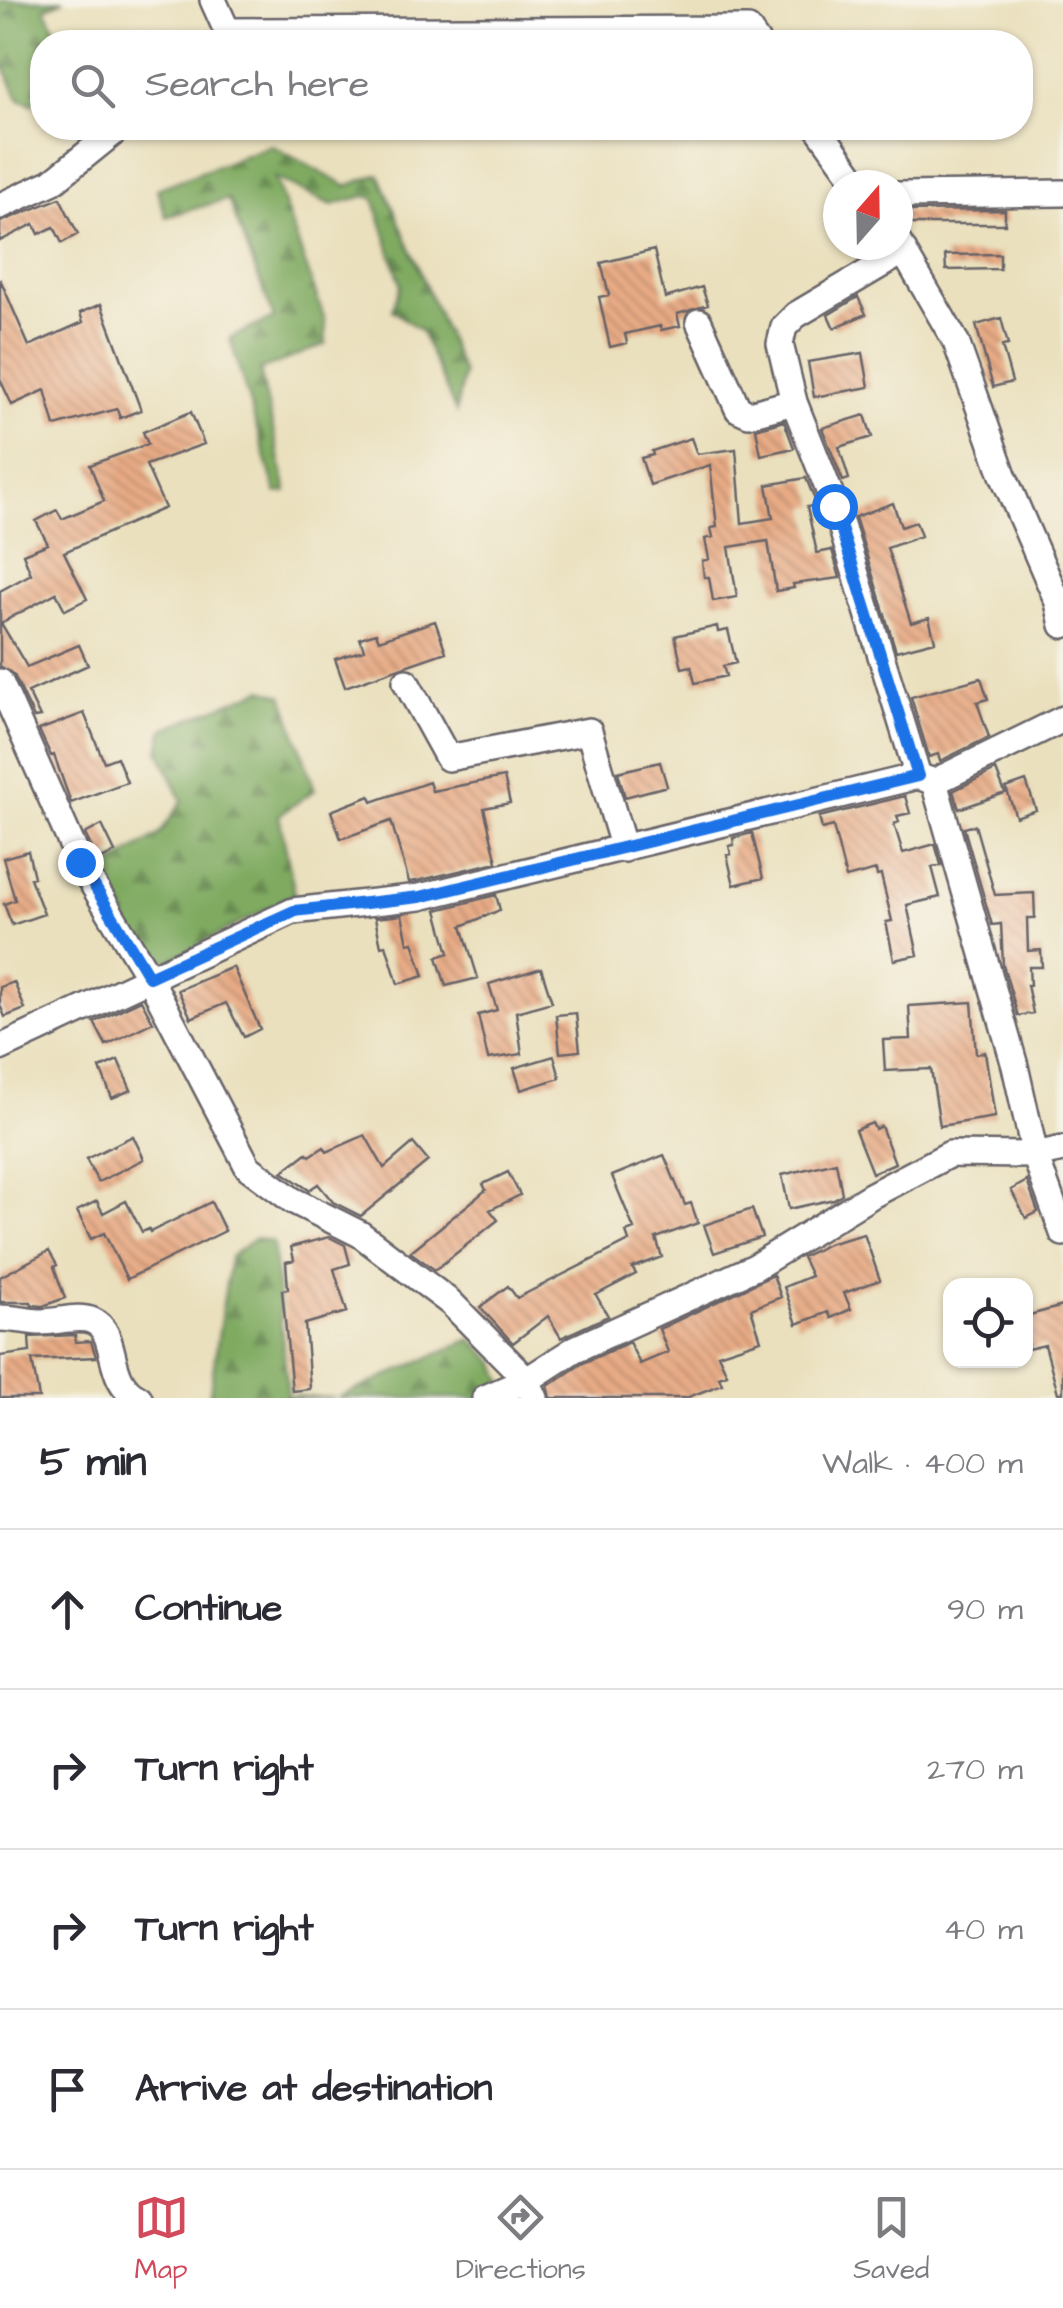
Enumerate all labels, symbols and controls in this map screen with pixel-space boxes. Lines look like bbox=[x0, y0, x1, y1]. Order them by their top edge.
search box bbox=[30, 30, 1033, 140]
icon: search bbox=[65, 58, 120, 113]
text: Search here bbox=[145, 59, 369, 111]
north arrow bbox=[823, 170, 913, 260]
route start bbox=[812, 484, 858, 530]
route end bbox=[58, 840, 104, 886]
map controls bbox=[943, 1278, 1033, 1368]
button: locate bbox=[943, 1278, 1033, 1368]
text: 5 min bbox=[40, 1434, 147, 1492]
text: Walk · 400 m bbox=[822, 1441, 1023, 1486]
icon: ahead bbox=[40, 1582, 95, 1637]
text: Continue bbox=[135, 1583, 282, 1635]
text: 90 m bbox=[947, 1587, 1023, 1632]
icon: right bbox=[40, 1742, 95, 1797]
text: Turn right bbox=[135, 1743, 314, 1795]
text: 270 m bbox=[927, 1747, 1023, 1792]
icon: right bbox=[40, 1902, 95, 1957]
text: Turn right bbox=[135, 1903, 314, 1955]
text: 40 m bbox=[943, 1907, 1023, 1952]
icon: arrive bbox=[40, 2062, 95, 2117]
text: Arrive at destination bbox=[135, 2063, 492, 2115]
tab: Map bbox=[134, 2190, 189, 2289]
tab: Directions bbox=[456, 2190, 586, 2289]
tab: Saved bbox=[853, 2190, 929, 2289]

